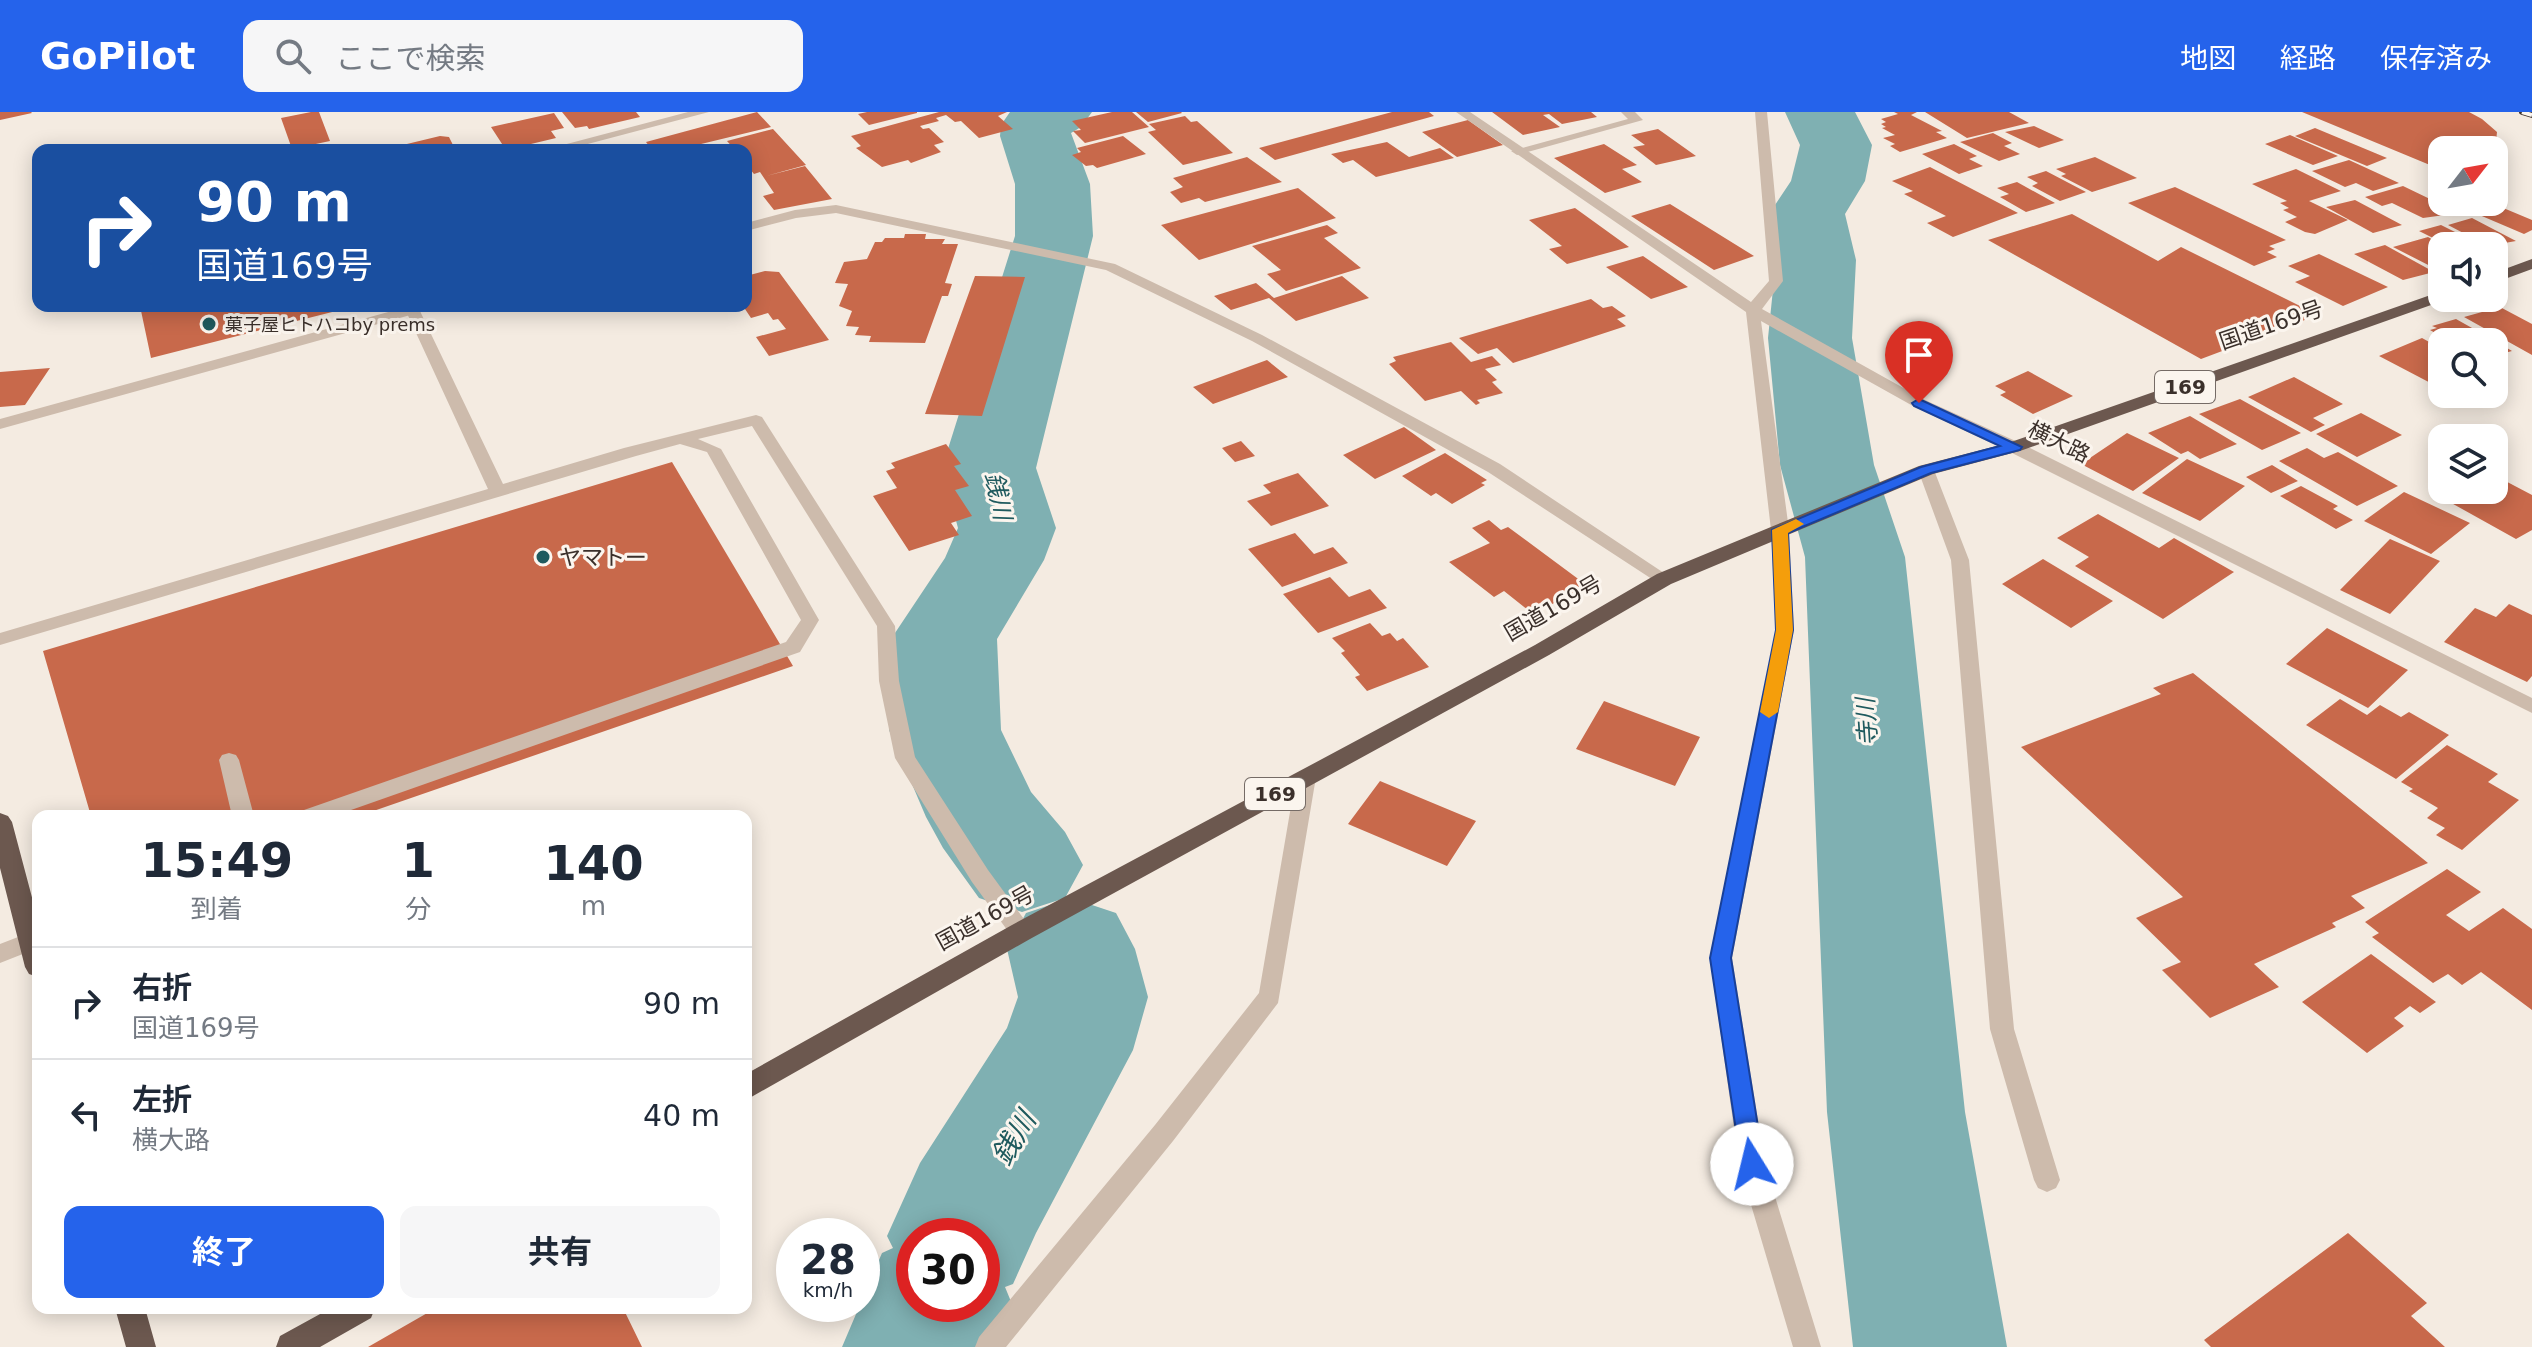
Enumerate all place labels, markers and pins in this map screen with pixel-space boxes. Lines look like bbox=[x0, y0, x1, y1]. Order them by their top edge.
place label: 菓子屋ヒトハコby prems bbox=[225, 314, 435, 335]
marker: 菓子屋ヒトハコby prems bbox=[200, 315, 218, 333]
pin bbox=[1885, 321, 1953, 403]
place label: ヤマトー bbox=[559, 545, 647, 570]
marker: ヤマトー bbox=[534, 548, 552, 566]

